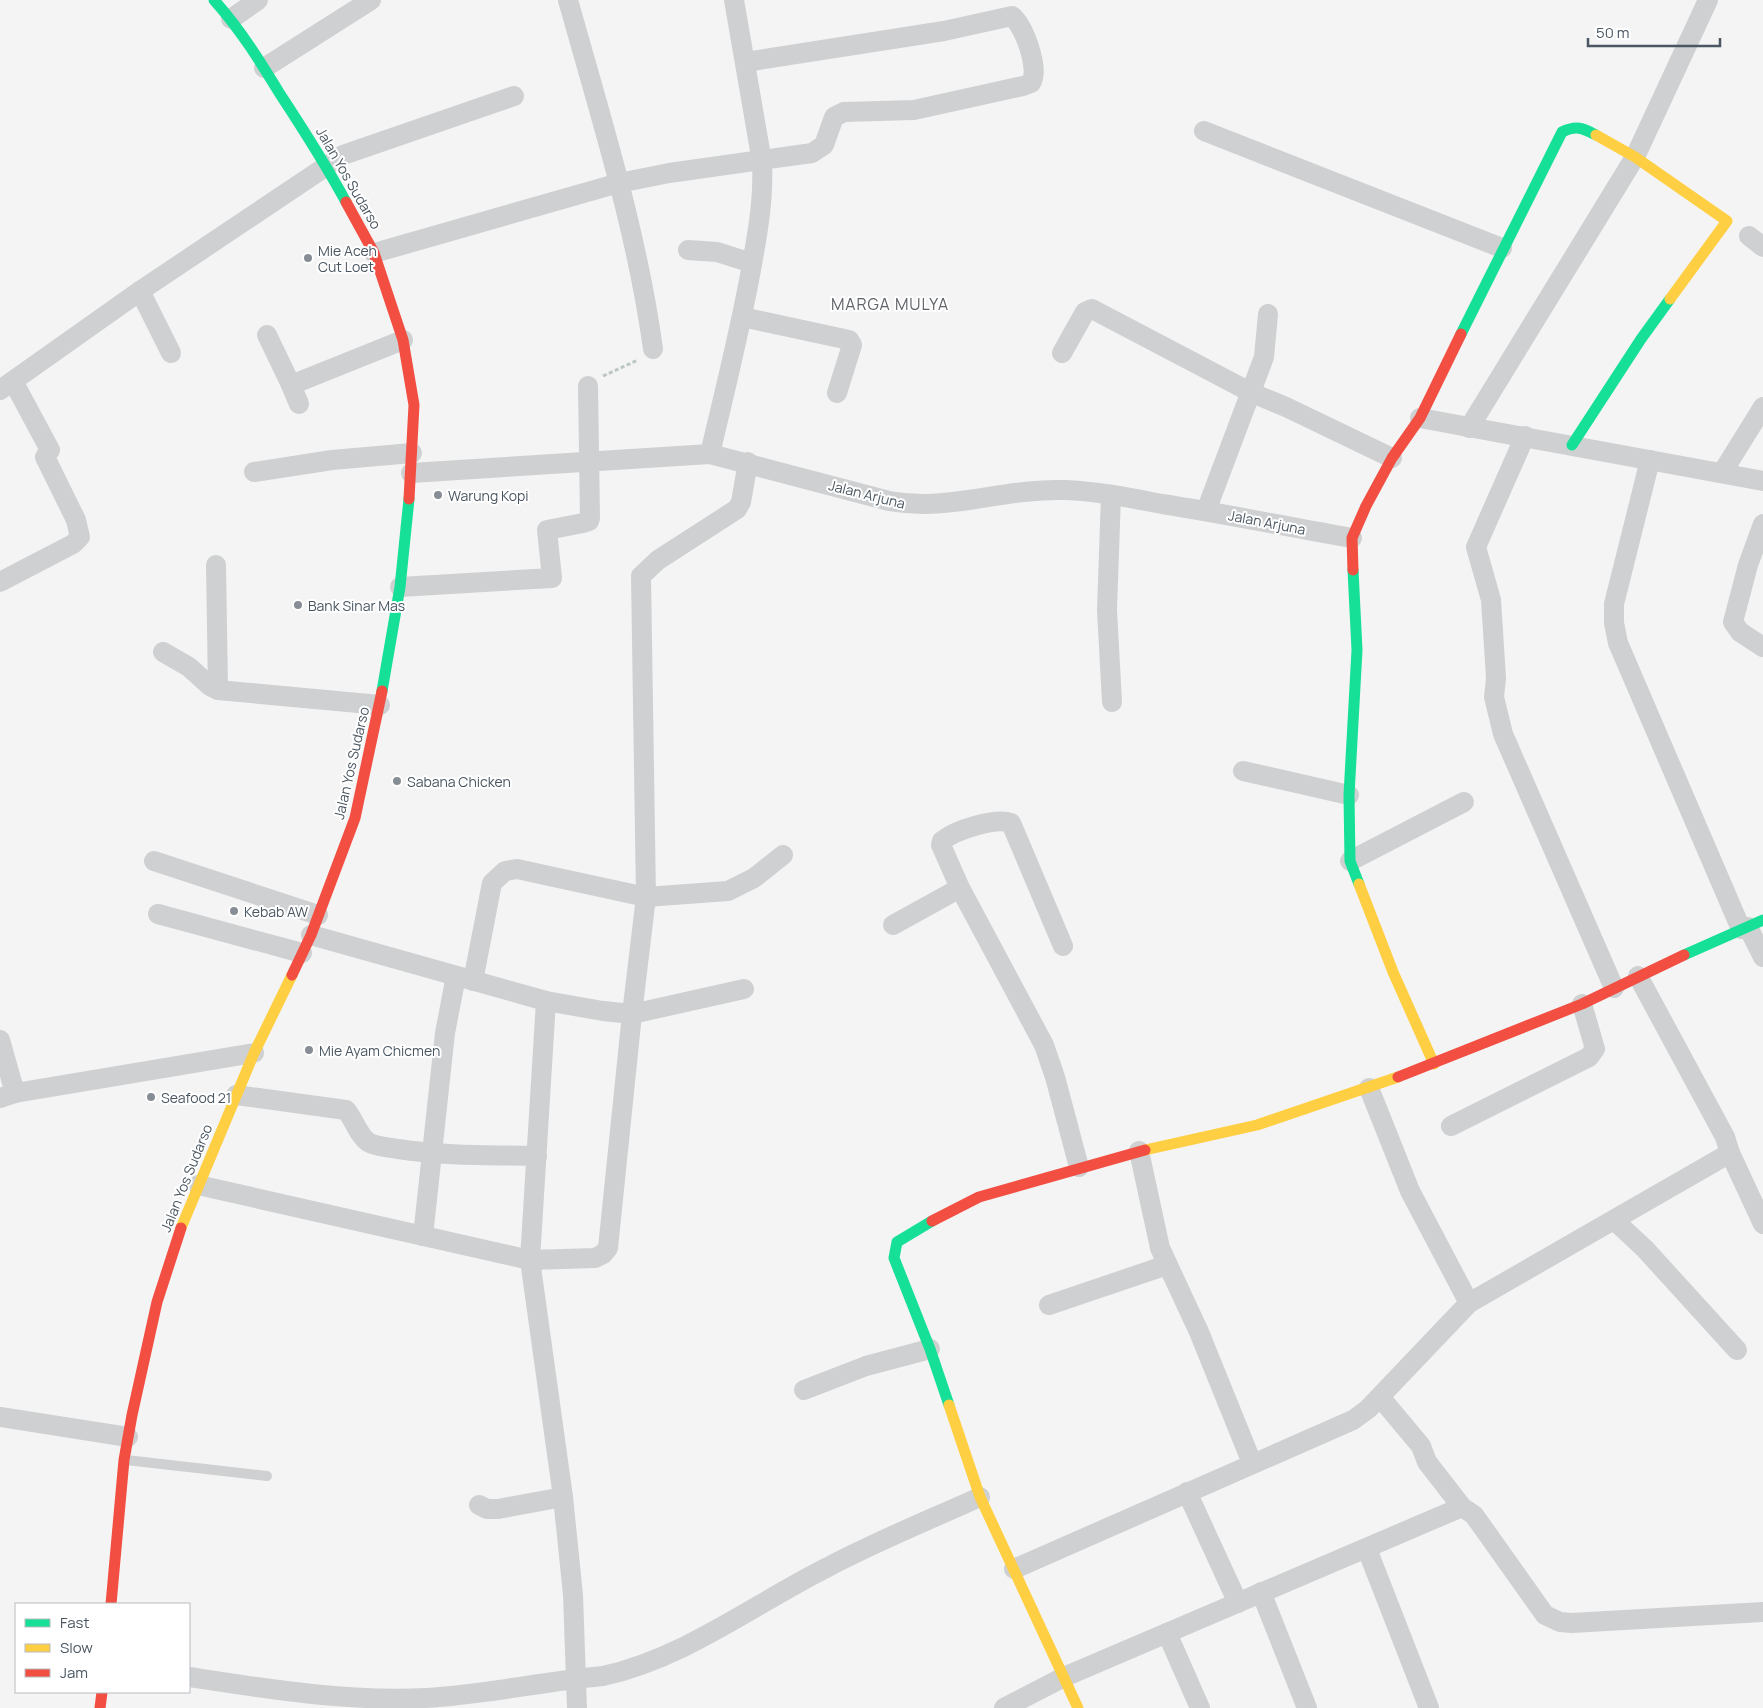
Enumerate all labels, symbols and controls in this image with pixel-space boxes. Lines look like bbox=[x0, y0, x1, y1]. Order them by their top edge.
scale bar bbox=[1588, 15, 1720, 47]
text: 50 m bbox=[1596, 22, 1630, 43]
street label: Jalan Yos Sudarso bbox=[312, 124, 386, 232]
place label: Mie Aceh Cut Loet bbox=[318, 241, 377, 276]
marker: Mie Aceh Cut Loet bbox=[302, 252, 314, 264]
district label: MARGA MULYA bbox=[831, 293, 949, 315]
street label: Jalan Arjuna bbox=[827, 475, 907, 513]
place label: Warung Kopi bbox=[448, 486, 529, 505]
marker: Warung Kopi bbox=[432, 489, 444, 501]
street label: Jalan Arjuna bbox=[1227, 505, 1307, 539]
place label: Bank Sinar Mas bbox=[308, 596, 405, 615]
marker: Bank Sinar Mas bbox=[292, 599, 304, 611]
street label: Jalan Yos Sudarso bbox=[329, 705, 373, 821]
place label: Sabana Chicken bbox=[407, 772, 511, 791]
marker: Sabana Chicken bbox=[391, 775, 403, 787]
place label: Kebab AW bbox=[244, 902, 308, 921]
marker: Kebab AW bbox=[228, 905, 240, 917]
place label: Mie Ayam Chicmen bbox=[319, 1041, 440, 1060]
marker: Mie Ayam Chicmen bbox=[303, 1044, 315, 1056]
place label: Seafood 21 bbox=[161, 1088, 231, 1107]
marker: Seafood 21 bbox=[145, 1091, 157, 1103]
street label: Jalan Yos Sudarso bbox=[156, 1121, 216, 1235]
legend bbox=[15, 1603, 190, 1693]
text: Fast bbox=[60, 1612, 89, 1633]
text: Slow bbox=[60, 1637, 93, 1658]
text: Jam bbox=[60, 1662, 88, 1683]

